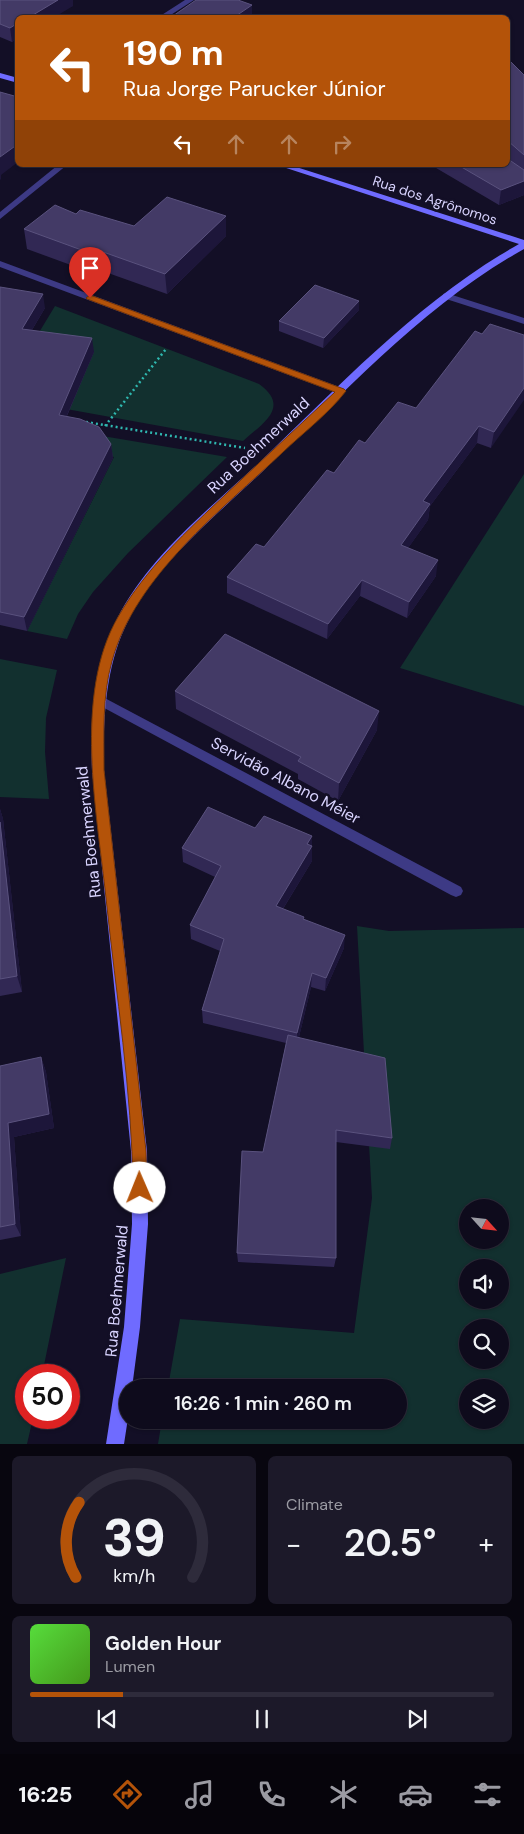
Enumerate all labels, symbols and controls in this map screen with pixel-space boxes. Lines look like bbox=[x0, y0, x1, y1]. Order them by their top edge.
text: 190 m bbox=[123, 30, 224, 76]
icon: left bbox=[40, 35, 105, 100]
text: Rua Jorge Parucker Júnior bbox=[123, 74, 386, 103]
icon: left bbox=[169, 130, 197, 158]
icon: ahead bbox=[222, 130, 250, 158]
icon: ahead bbox=[275, 130, 303, 158]
icon: right bbox=[328, 130, 356, 158]
street label: Rua dos Agrônomos bbox=[370, 171, 500, 229]
pin bbox=[69, 247, 111, 298]
icon: arrive bbox=[76, 254, 104, 282]
street label: Rua Boehmerwald bbox=[203, 392, 314, 498]
street label: Servidão Albano Méier bbox=[207, 732, 364, 829]
street label: Rua Boehmerwald bbox=[71, 765, 106, 899]
position arrow bbox=[113, 1161, 165, 1213]
north arrow bbox=[459, 1199, 509, 1249]
map controls bbox=[459, 1199, 509, 1429]
street label: Rua Boehmerwald bbox=[100, 1224, 133, 1358]
button: sound bbox=[459, 1259, 509, 1309]
button: search bbox=[459, 1319, 509, 1369]
speed limit sign: 50 bbox=[15, 1364, 80, 1429]
button: layers bbox=[459, 1379, 509, 1429]
text: 16:26 · 1 min · 260 m bbox=[174, 1391, 352, 1416]
text: Climate bbox=[286, 1494, 343, 1515]
text: 39 bbox=[102, 1504, 166, 1572]
text: 20.5° bbox=[344, 1518, 436, 1568]
text: − bbox=[286, 1526, 301, 1563]
text: + bbox=[479, 1526, 494, 1563]
text: km/h bbox=[113, 1564, 155, 1588]
text: Golden Hour bbox=[105, 1631, 221, 1656]
text: Lumen bbox=[105, 1656, 155, 1677]
icon: previous bbox=[93, 1705, 121, 1733]
icon: pause bbox=[248, 1705, 276, 1733]
icon: next bbox=[403, 1705, 431, 1733]
icon: directions bbox=[110, 1777, 145, 1812]
icon: music bbox=[182, 1777, 217, 1812]
icon: phone bbox=[254, 1777, 289, 1812]
icon: climate bbox=[326, 1777, 361, 1812]
icon: car bbox=[398, 1777, 433, 1812]
icon: filters bbox=[470, 1777, 505, 1812]
text: 16:25 bbox=[19, 1780, 73, 1809]

